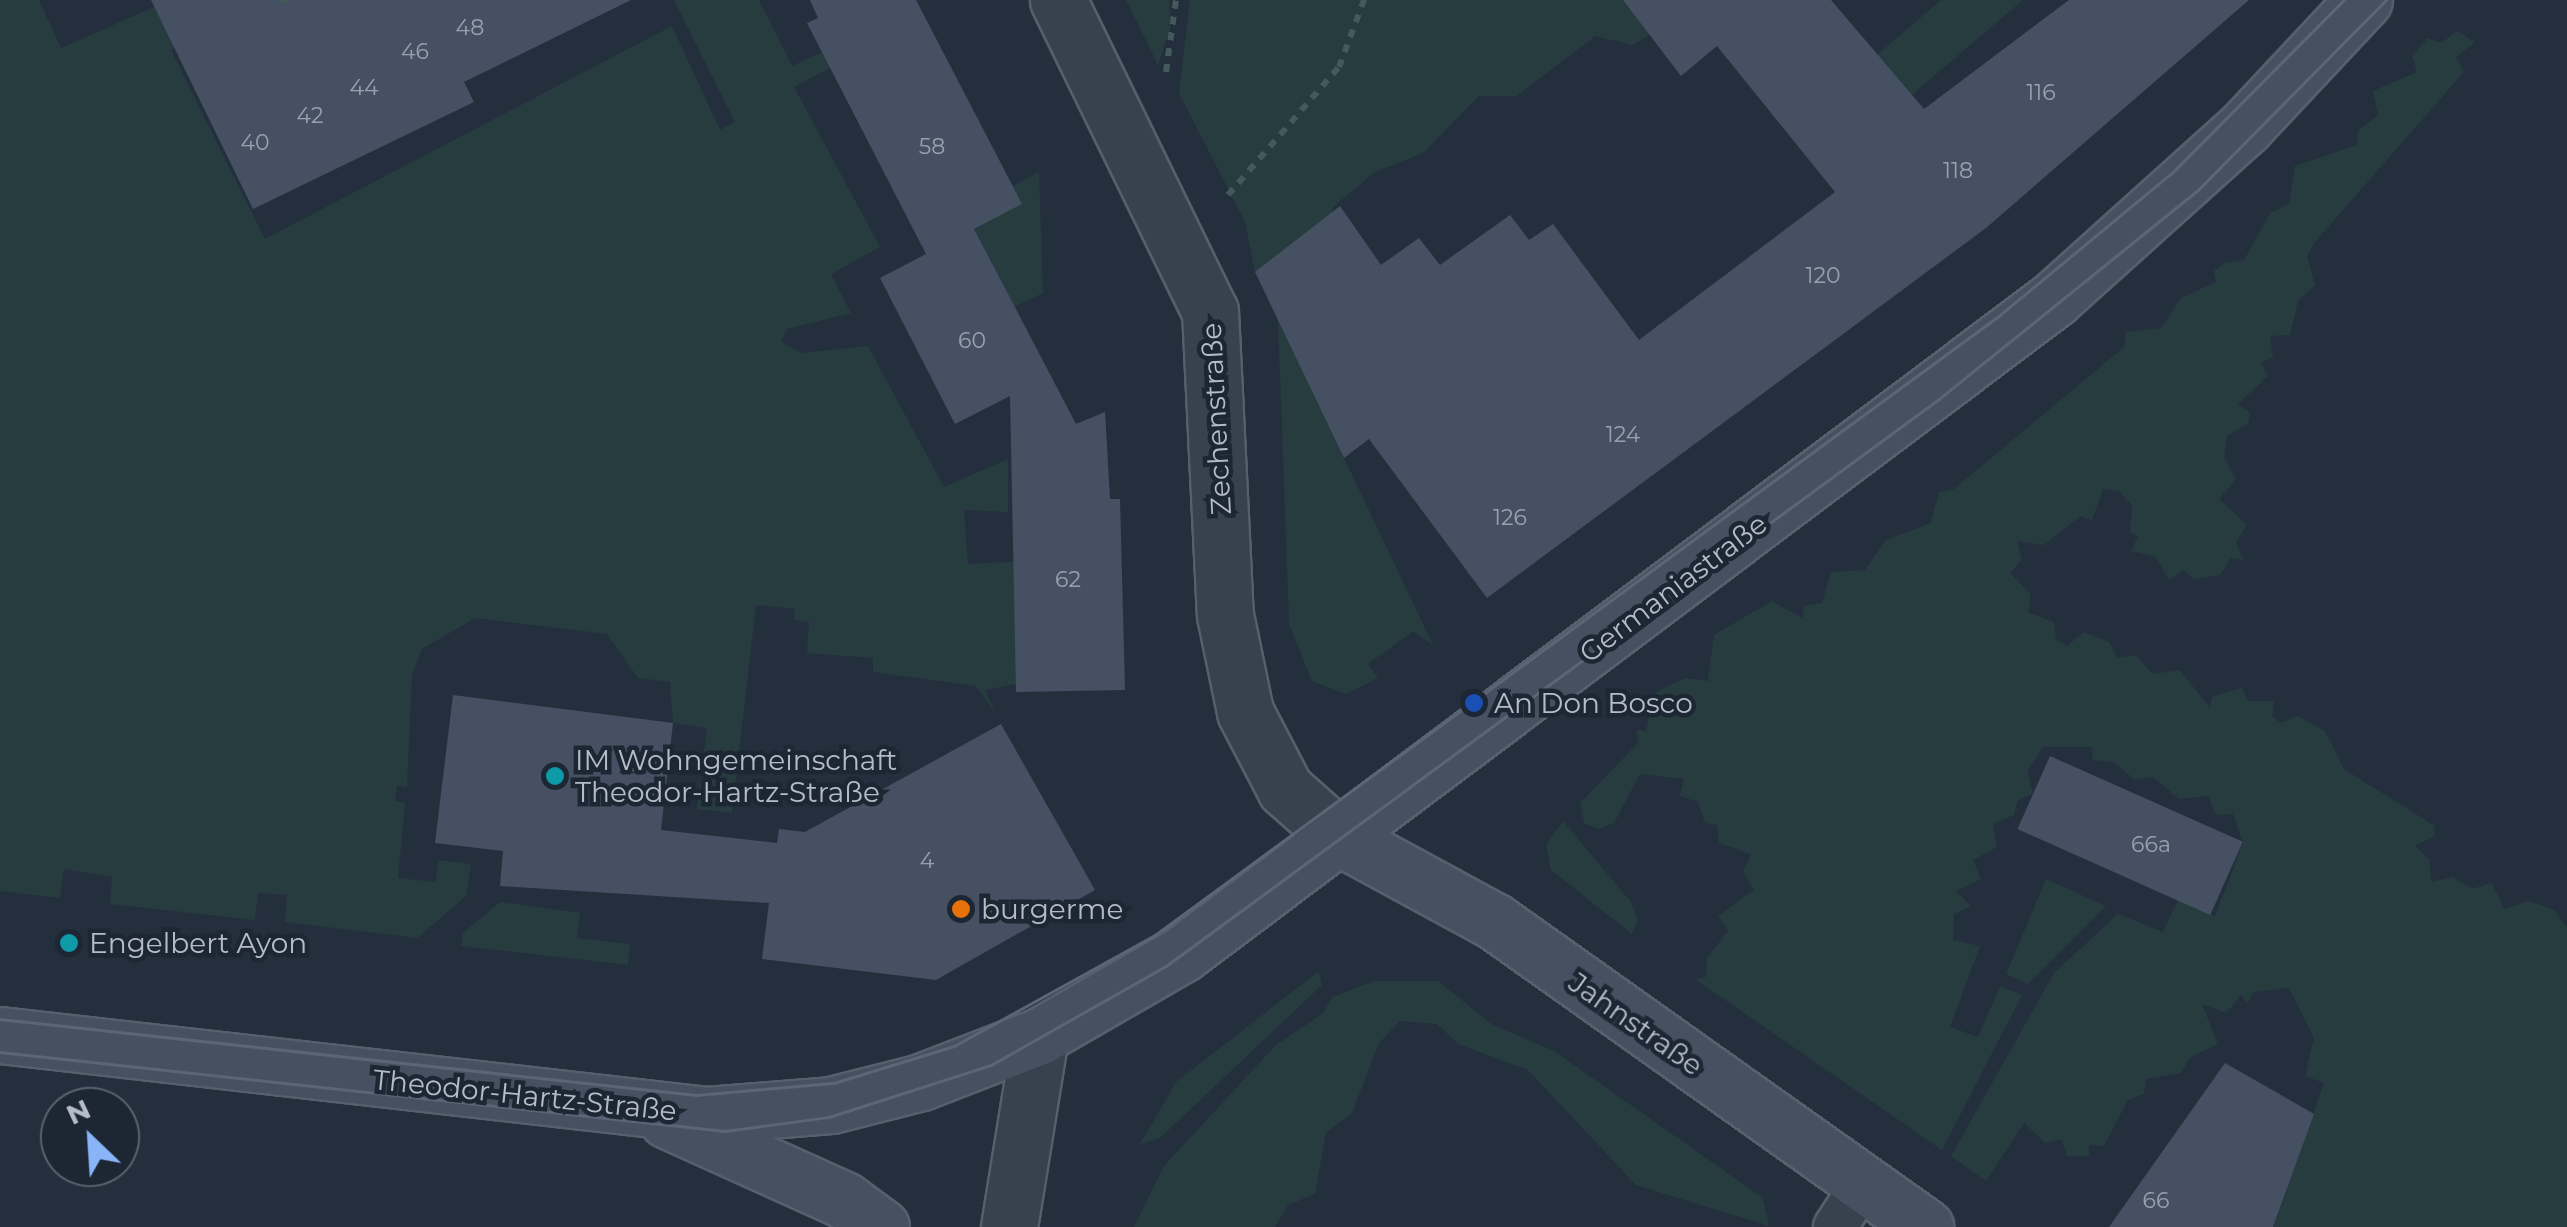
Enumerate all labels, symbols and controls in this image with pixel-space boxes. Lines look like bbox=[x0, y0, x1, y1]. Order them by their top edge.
house number: 48 bbox=[456, 15, 484, 41]
house number: 46 bbox=[401, 39, 429, 65]
house number: 44 bbox=[349, 75, 379, 101]
house number: 116 bbox=[2026, 80, 2056, 106]
house number: 42 bbox=[297, 103, 323, 129]
house number: 40 bbox=[240, 130, 270, 156]
house number: 58 bbox=[919, 134, 945, 160]
house number: 118 bbox=[1943, 158, 1973, 184]
house number: 120 bbox=[1806, 263, 1840, 289]
street label: Zechenstraße bbox=[1194, 322, 1238, 516]
house number: 60 bbox=[958, 328, 986, 354]
house number: 124 bbox=[1606, 422, 1640, 448]
house number: 126 bbox=[1493, 505, 1527, 531]
street label: Germaniastraße bbox=[1573, 507, 1773, 669]
house number: 62 bbox=[1055, 567, 1081, 593]
place label: An Don Bosco bbox=[1494, 686, 1693, 720]
marker: An Don Bosco bbox=[1463, 692, 1485, 714]
place label: IM Wohngemeinschaft Theodor-Hartz-Straße bbox=[575, 743, 897, 809]
marker: IM Wohngemeinschaft Theodor-Hartz-Straße bbox=[544, 765, 566, 787]
house number: 66a bbox=[2131, 832, 2171, 858]
house number: 4 bbox=[920, 848, 934, 874]
place label: burgerme bbox=[981, 892, 1123, 926]
marker: burgerme bbox=[950, 898, 972, 920]
place label: Engelbert Ayon bbox=[89, 926, 307, 960]
marker: Engelbert Ayon bbox=[58, 932, 80, 954]
street label: Jahnstraße bbox=[1563, 966, 1709, 1082]
street label: Theodor-Hartz-Straße bbox=[372, 1062, 678, 1128]
north arrow bbox=[40, 1087, 140, 1187]
text: N bbox=[61, 1091, 96, 1132]
house number: 66 bbox=[2143, 1188, 2169, 1214]

